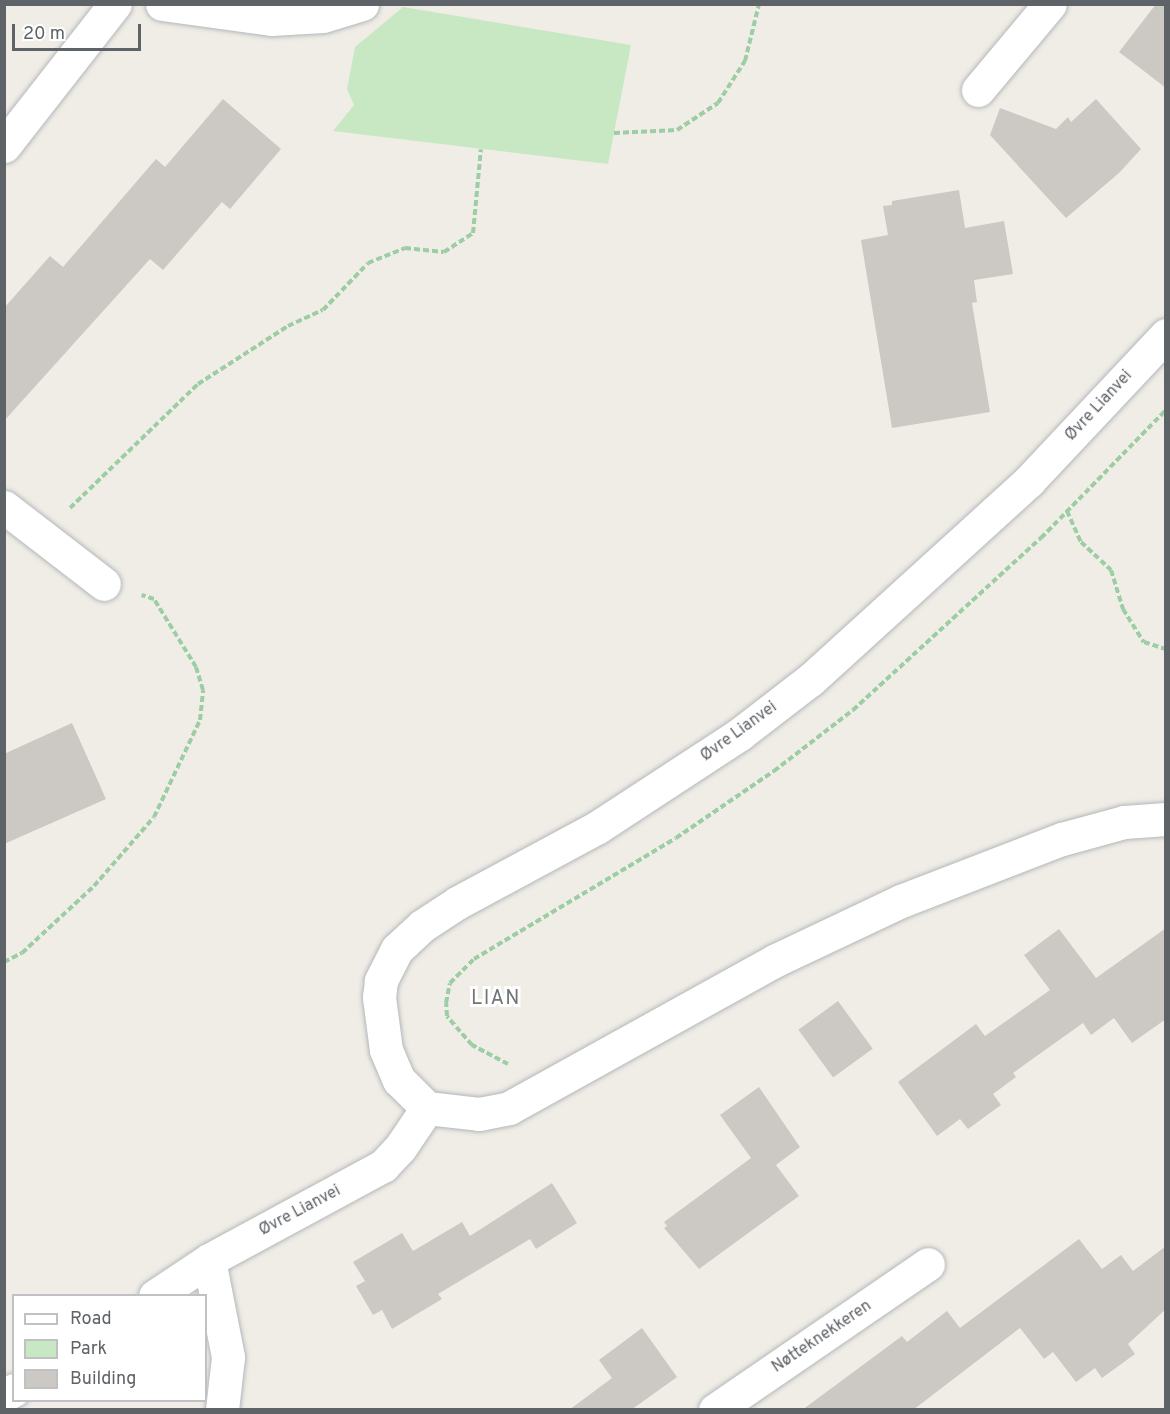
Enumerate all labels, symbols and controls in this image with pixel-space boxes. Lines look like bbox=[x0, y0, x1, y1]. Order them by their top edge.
scale bar bbox=[15, 12, 144, 50]
text: 20 m bbox=[23, 23, 65, 46]
street label: Øvre Lianvei bbox=[1061, 367, 1137, 445]
street label: Øvre Lianvei bbox=[697, 698, 781, 766]
district label: LIAN bbox=[471, 987, 521, 1011]
street label: Øvre Lianvei bbox=[256, 1182, 344, 1240]
legend bbox=[12, 1294, 207, 1402]
street label: Nøtteknekkeren bbox=[769, 1297, 875, 1377]
text: Road bbox=[70, 1308, 112, 1331]
text: Park bbox=[70, 1338, 107, 1361]
text: Building bbox=[70, 1368, 136, 1391]

